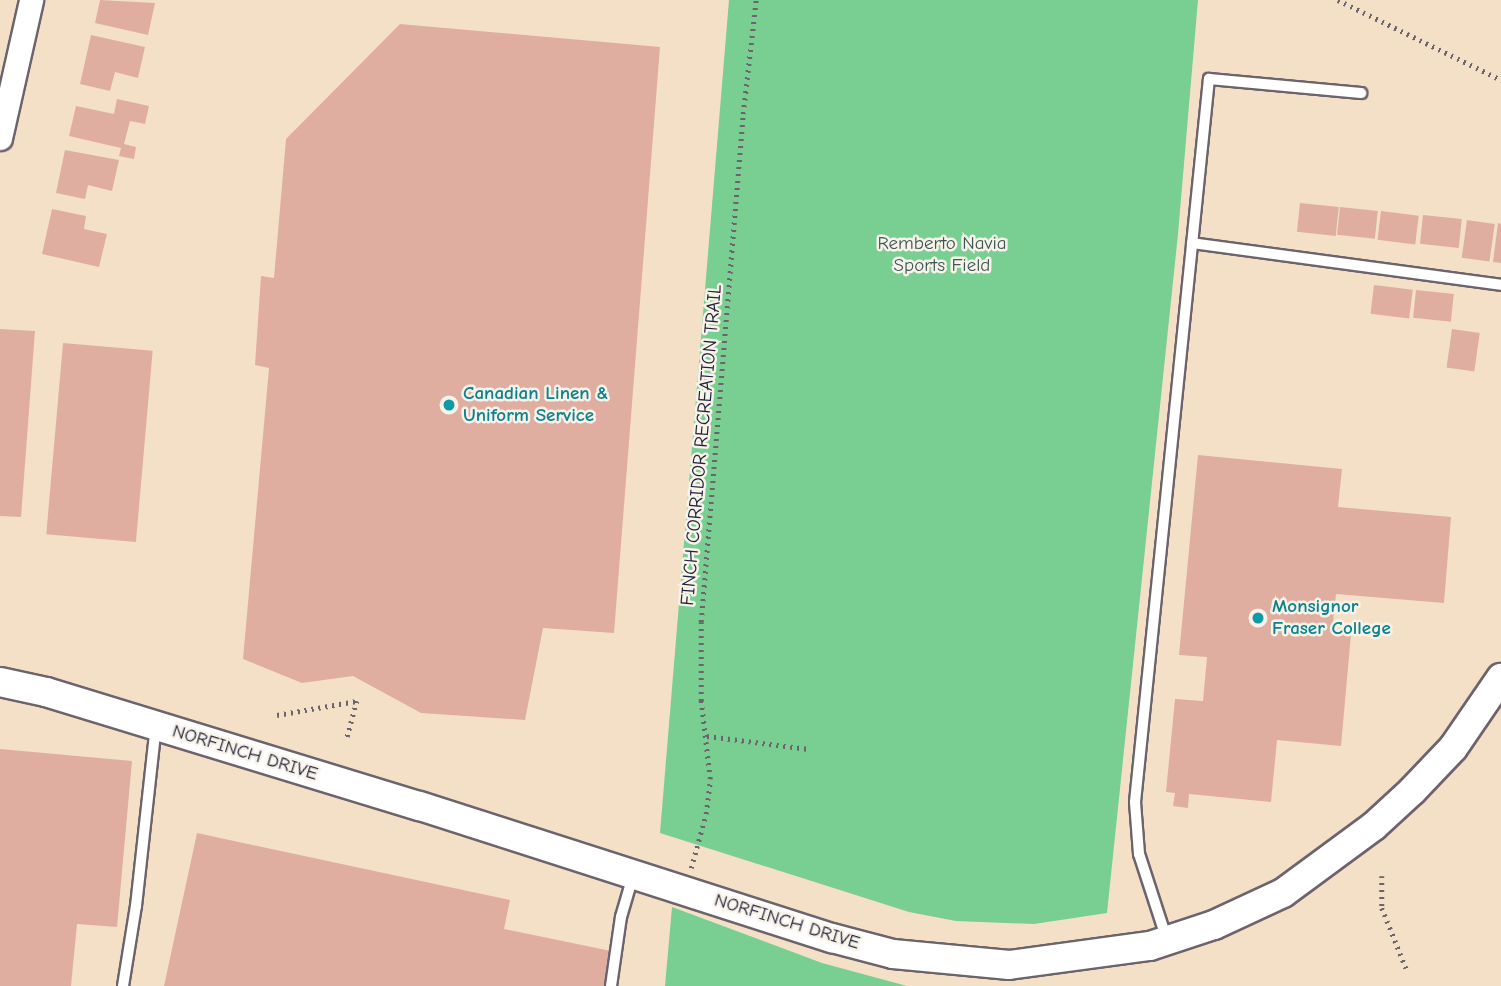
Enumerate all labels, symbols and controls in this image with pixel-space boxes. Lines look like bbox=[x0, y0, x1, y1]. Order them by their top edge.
park label: Remberto Navia Sports Field bbox=[877, 233, 1007, 277]
street label: FINCH CORRIDOR RECREATION TRAIL bbox=[677, 283, 727, 607]
place label: Canadian Linen & Uniform Service bbox=[463, 383, 608, 427]
marker: Canadian Linen & Uniform Service bbox=[441, 397, 457, 413]
place label: Monsignor Fraser College bbox=[1272, 596, 1391, 640]
marker: Monsignor Fraser College bbox=[1250, 610, 1266, 626]
street label: NORFINCH DRIVE bbox=[169, 720, 321, 786]
street label: NORFINCH DRIVE bbox=[711, 889, 863, 955]

